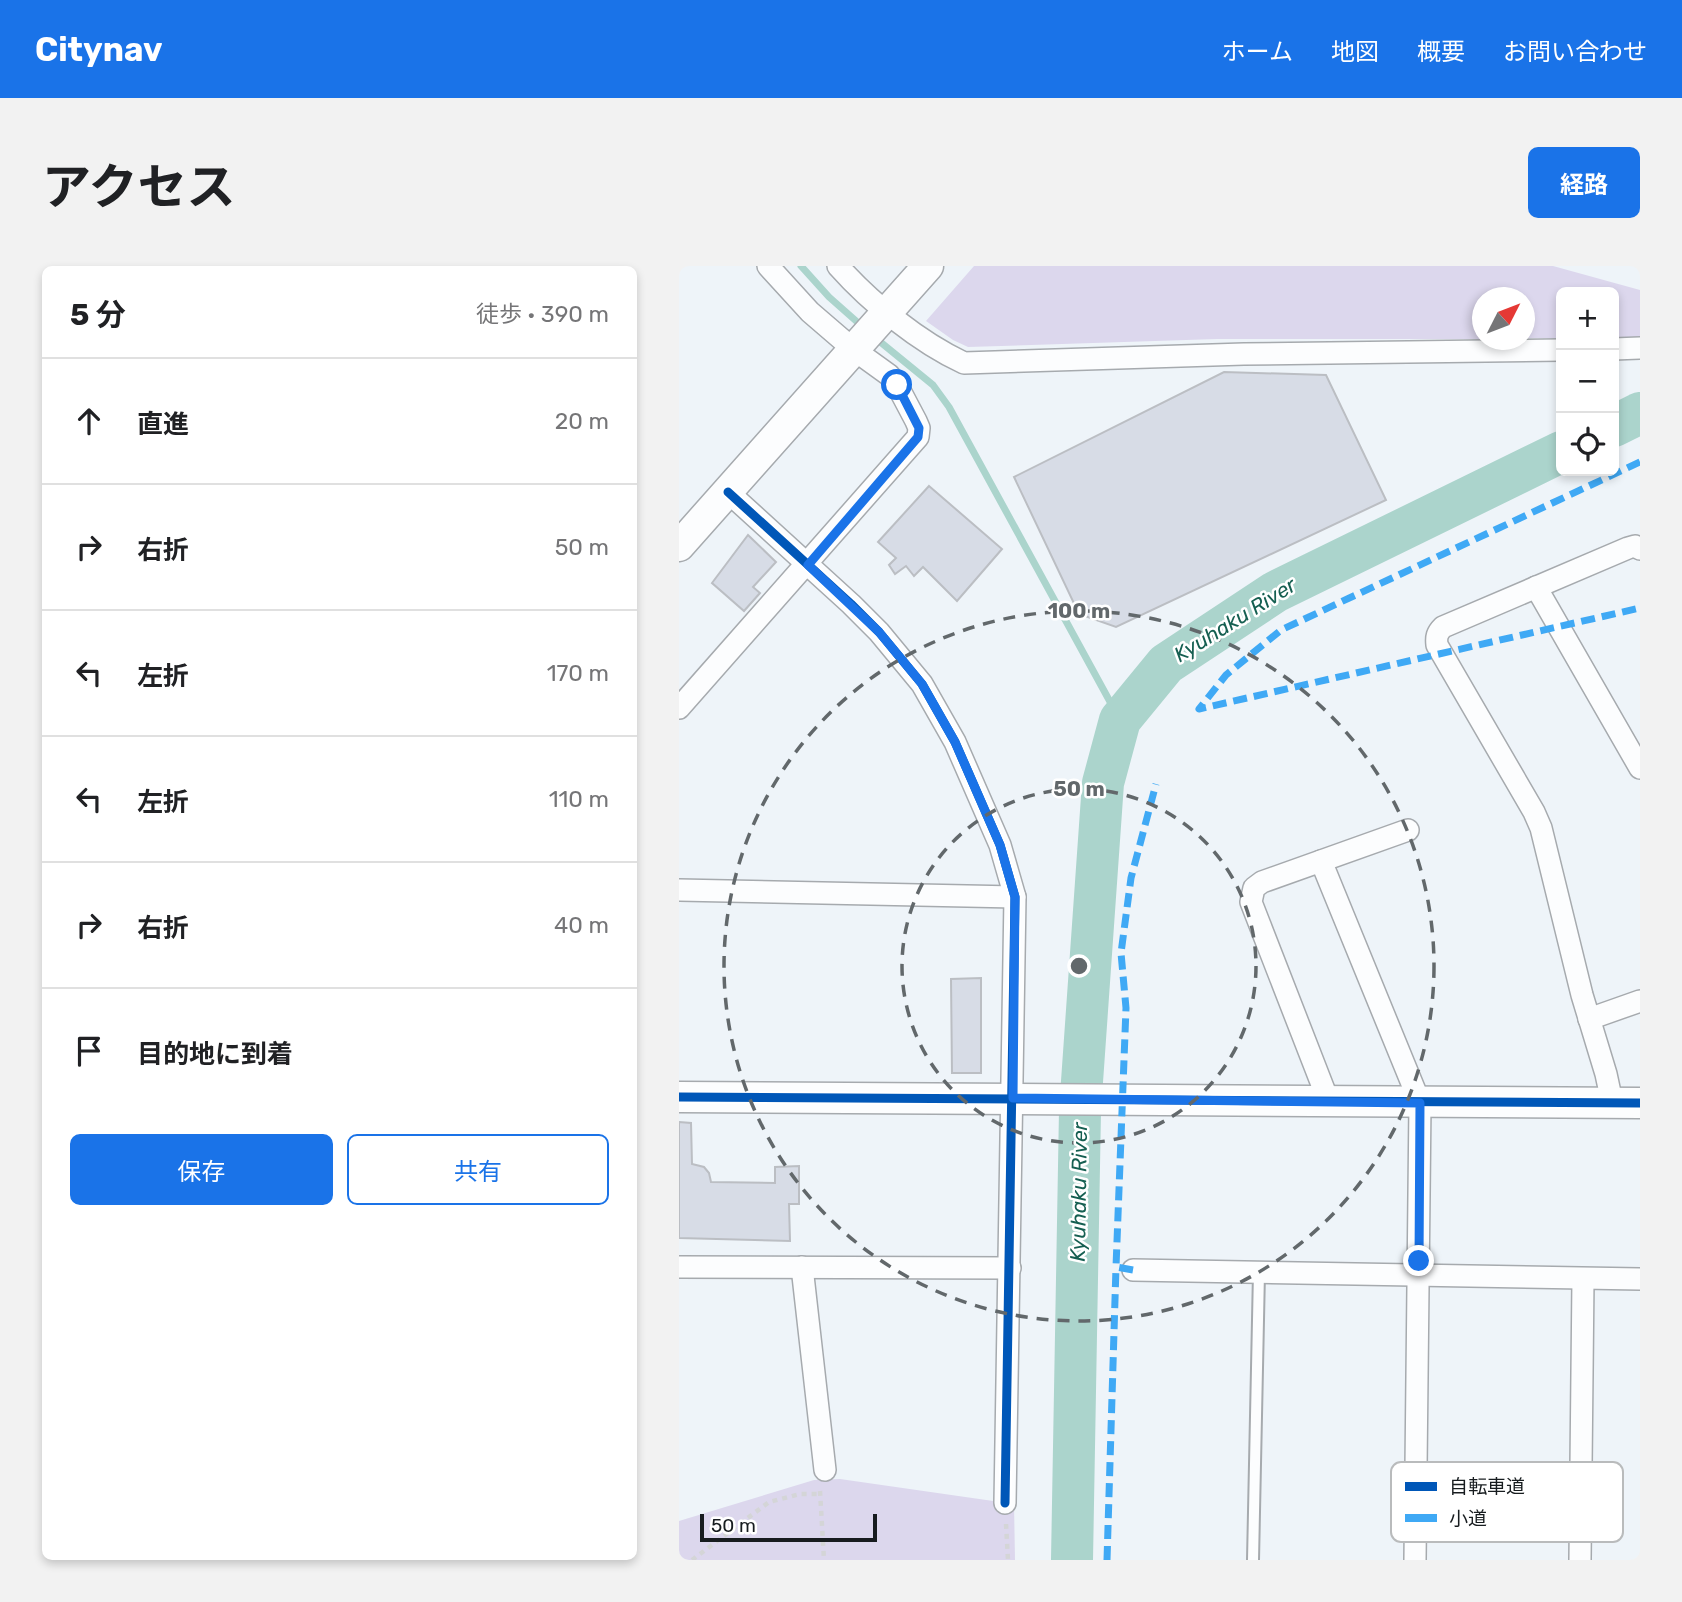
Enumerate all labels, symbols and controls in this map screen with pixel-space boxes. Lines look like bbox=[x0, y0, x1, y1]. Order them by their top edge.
text: Citynav bbox=[35, 30, 163, 69]
text: ホーム bbox=[1222, 38, 1293, 66]
text: 地図 bbox=[1331, 38, 1379, 66]
text: 概要 bbox=[1417, 38, 1465, 66]
text: お問い合わせ bbox=[1503, 38, 1647, 66]
button: 経路 bbox=[1528, 147, 1640, 218]
text: アクセス bbox=[42, 158, 236, 216]
north arrow bbox=[1472, 287, 1535, 350]
map controls bbox=[1556, 287, 1619, 476]
button: + bbox=[1556, 287, 1619, 350]
text: 5 分 bbox=[70, 297, 126, 333]
text: 徒歩 · 390 m bbox=[476, 300, 609, 328]
button: − bbox=[1556, 350, 1619, 413]
route start bbox=[881, 369, 912, 400]
icon: ahead bbox=[70, 402, 108, 440]
text: 20 m bbox=[555, 407, 609, 435]
text: 直進 bbox=[137, 409, 189, 440]
button: locate bbox=[1556, 413, 1619, 476]
icon: right bbox=[70, 528, 108, 566]
text: 50 m bbox=[555, 533, 609, 561]
text: 右折 bbox=[137, 535, 189, 566]
water label: Kyuhaku River bbox=[1169, 572, 1301, 667]
text: 100 m bbox=[1048, 598, 1110, 623]
icon: left bbox=[70, 654, 108, 692]
text: 170 m bbox=[547, 659, 609, 687]
text: 左折 bbox=[137, 661, 189, 692]
text: 50 m bbox=[1053, 776, 1105, 801]
icon: left bbox=[70, 780, 108, 818]
text: 110 m bbox=[549, 785, 609, 813]
text: 左折 bbox=[137, 787, 189, 818]
icon: right bbox=[70, 906, 108, 944]
text: 40 m bbox=[554, 911, 609, 939]
text: 右折 bbox=[137, 913, 189, 944]
centre of rings bbox=[1067, 954, 1091, 978]
icon: arrive bbox=[70, 1032, 108, 1070]
text: 目的地に到着 bbox=[137, 1039, 293, 1070]
water label: Kyuhaku River bbox=[1065, 1121, 1092, 1262]
button: 保存 bbox=[70, 1134, 333, 1205]
button: 共有 bbox=[347, 1134, 609, 1205]
route end bbox=[1403, 1245, 1434, 1276]
legend bbox=[1391, 1462, 1623, 1542]
text: 自転車道 bbox=[1449, 1475, 1525, 1498]
text: 小道 bbox=[1449, 1507, 1487, 1530]
scale bar bbox=[700, 1511, 877, 1543]
text: 50 m bbox=[711, 1514, 756, 1537]

